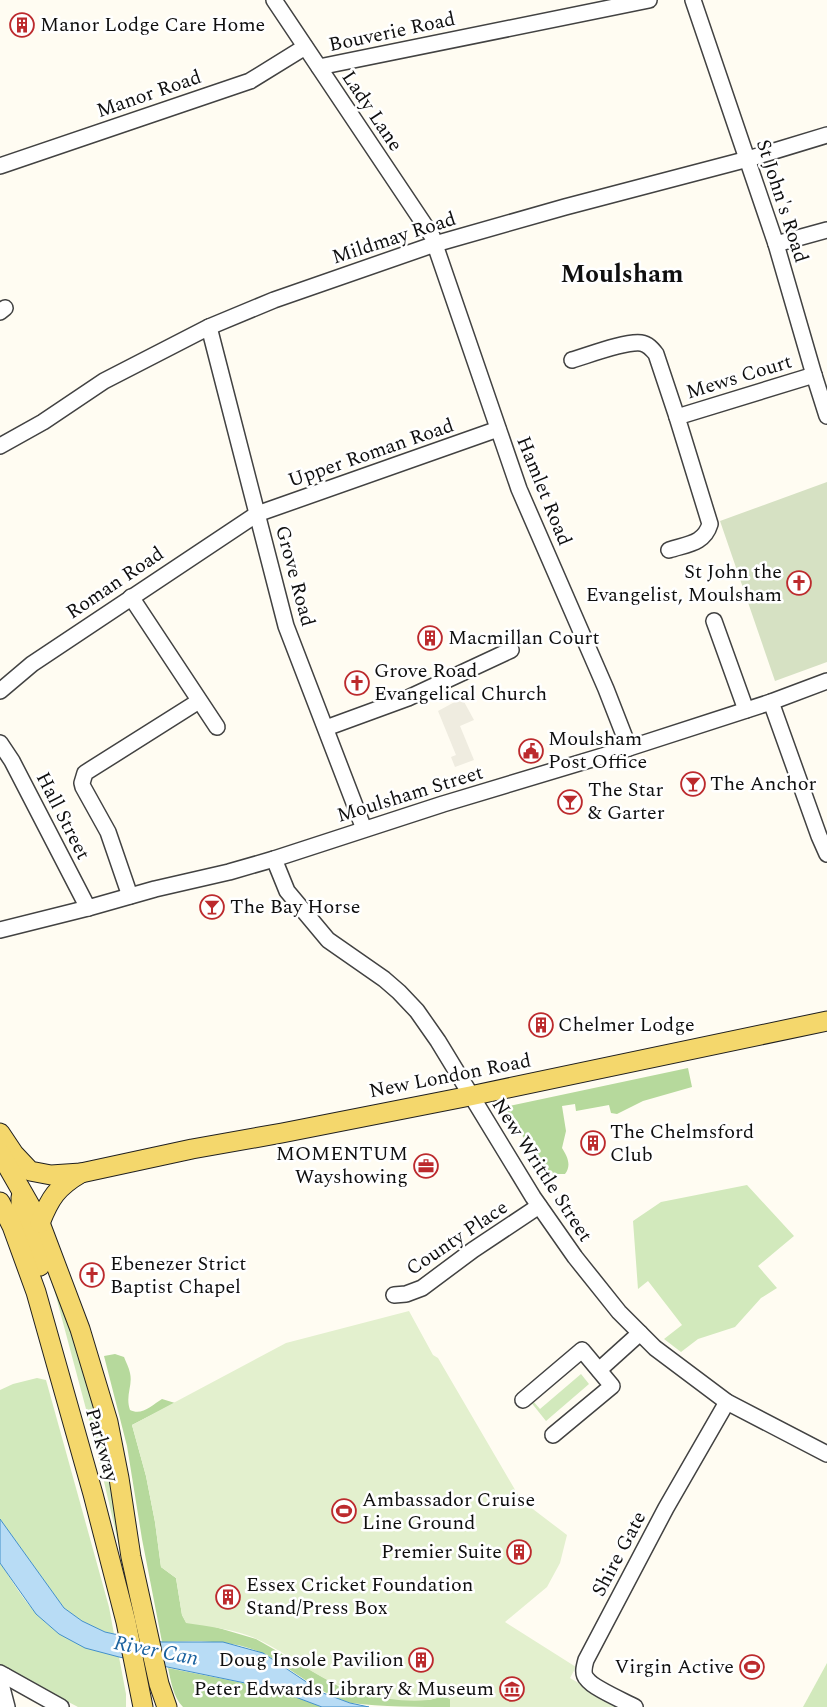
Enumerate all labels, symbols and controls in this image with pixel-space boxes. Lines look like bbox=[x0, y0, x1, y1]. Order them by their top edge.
street label: Bouverie Road bbox=[326, 4, 458, 60]
place label: Manor Lodge Care Home bbox=[40, 10, 265, 40]
building icon: Manor Lodge Care Home bbox=[9, 12, 35, 38]
street label: Manor Road bbox=[92, 62, 206, 126]
street label: Lady Lane bbox=[334, 64, 410, 158]
street label: St John's Road bbox=[748, 135, 816, 267]
street label: Mildmay Road bbox=[328, 204, 460, 272]
district label: Moulsham bbox=[560, 256, 684, 294]
street label: Mews Court bbox=[682, 347, 796, 407]
street label: Upper Roman Road bbox=[284, 411, 458, 495]
street label: Hamlet Road bbox=[508, 432, 580, 550]
street label: Grove Road bbox=[267, 522, 323, 630]
street label: Roman Road bbox=[60, 539, 170, 627]
place label: St John the Evangelist, Moulsham bbox=[586, 557, 782, 610]
church icon: St John the Evangelist, Moulsham bbox=[786, 570, 812, 596]
place label: Macmillan Court bbox=[448, 623, 600, 653]
building icon: Macmillan Court bbox=[417, 625, 443, 651]
place label: Grove Road Evangelical Church bbox=[374, 656, 547, 709]
church icon: Grove Road Evangelical Church bbox=[344, 670, 370, 696]
place label: Moulsham Post Office bbox=[548, 724, 647, 777]
public building icon: Moulsham Post Office bbox=[518, 738, 544, 764]
street label: Moulsham Street bbox=[333, 757, 487, 831]
street label: Hall Street bbox=[28, 767, 98, 865]
place label: The Anchor bbox=[710, 769, 816, 799]
bar icon: The Anchor bbox=[680, 771, 706, 797]
place label: The Star & Garter bbox=[588, 775, 665, 828]
bar icon: The Star & Garter bbox=[557, 789, 583, 815]
place label: The Bay Horse bbox=[230, 892, 361, 922]
bar icon: The Bay Horse bbox=[199, 894, 225, 920]
place label: Chelmer Lodge bbox=[558, 1010, 695, 1040]
building icon: Chelmer Lodge bbox=[528, 1012, 554, 1038]
street label: New London Road bbox=[366, 1046, 534, 1106]
street label: New Writtle Street bbox=[484, 1092, 600, 1248]
place label: The Chelmsford Club bbox=[610, 1117, 754, 1170]
building icon: The Chelmsford Club bbox=[580, 1130, 606, 1156]
place label: MOMENTUM Wayshowing bbox=[276, 1139, 408, 1192]
office icon: MOMENTUM Wayshowing bbox=[413, 1153, 439, 1179]
street label: County Place bbox=[400, 1193, 514, 1283]
place label: Ebenezer Strict Baptist Chapel bbox=[110, 1249, 246, 1302]
church icon: Ebenezer Strict Baptist Chapel bbox=[79, 1262, 105, 1288]
street label: Parkway bbox=[77, 1405, 127, 1487]
place label: Ambassador Cruise Line Ground bbox=[362, 1485, 535, 1538]
sports icon: Ambassador Cruise Line Ground bbox=[331, 1498, 357, 1524]
street label: Shire Gate bbox=[584, 1506, 654, 1602]
place label: Premier Suite bbox=[381, 1537, 502, 1567]
building icon: Premier Suite bbox=[506, 1539, 532, 1565]
place label: Essex Cricket Foundation Stand/Press Box bbox=[246, 1570, 473, 1623]
building icon: Essex Cricket Foundation Stand/Press Box bbox=[215, 1584, 241, 1610]
water label: River Can bbox=[111, 1627, 201, 1675]
place label: Doug Insole Pavilion bbox=[219, 1645, 404, 1675]
building icon: Doug Insole Pavilion bbox=[408, 1647, 434, 1673]
place label: Virgin Active bbox=[614, 1652, 734, 1682]
sports icon: Virgin Active bbox=[739, 1654, 765, 1680]
place label: Peter Edwards Library & Museum bbox=[194, 1674, 494, 1704]
museum icon: Peter Edwards Library & Museum bbox=[499, 1676, 525, 1702]

